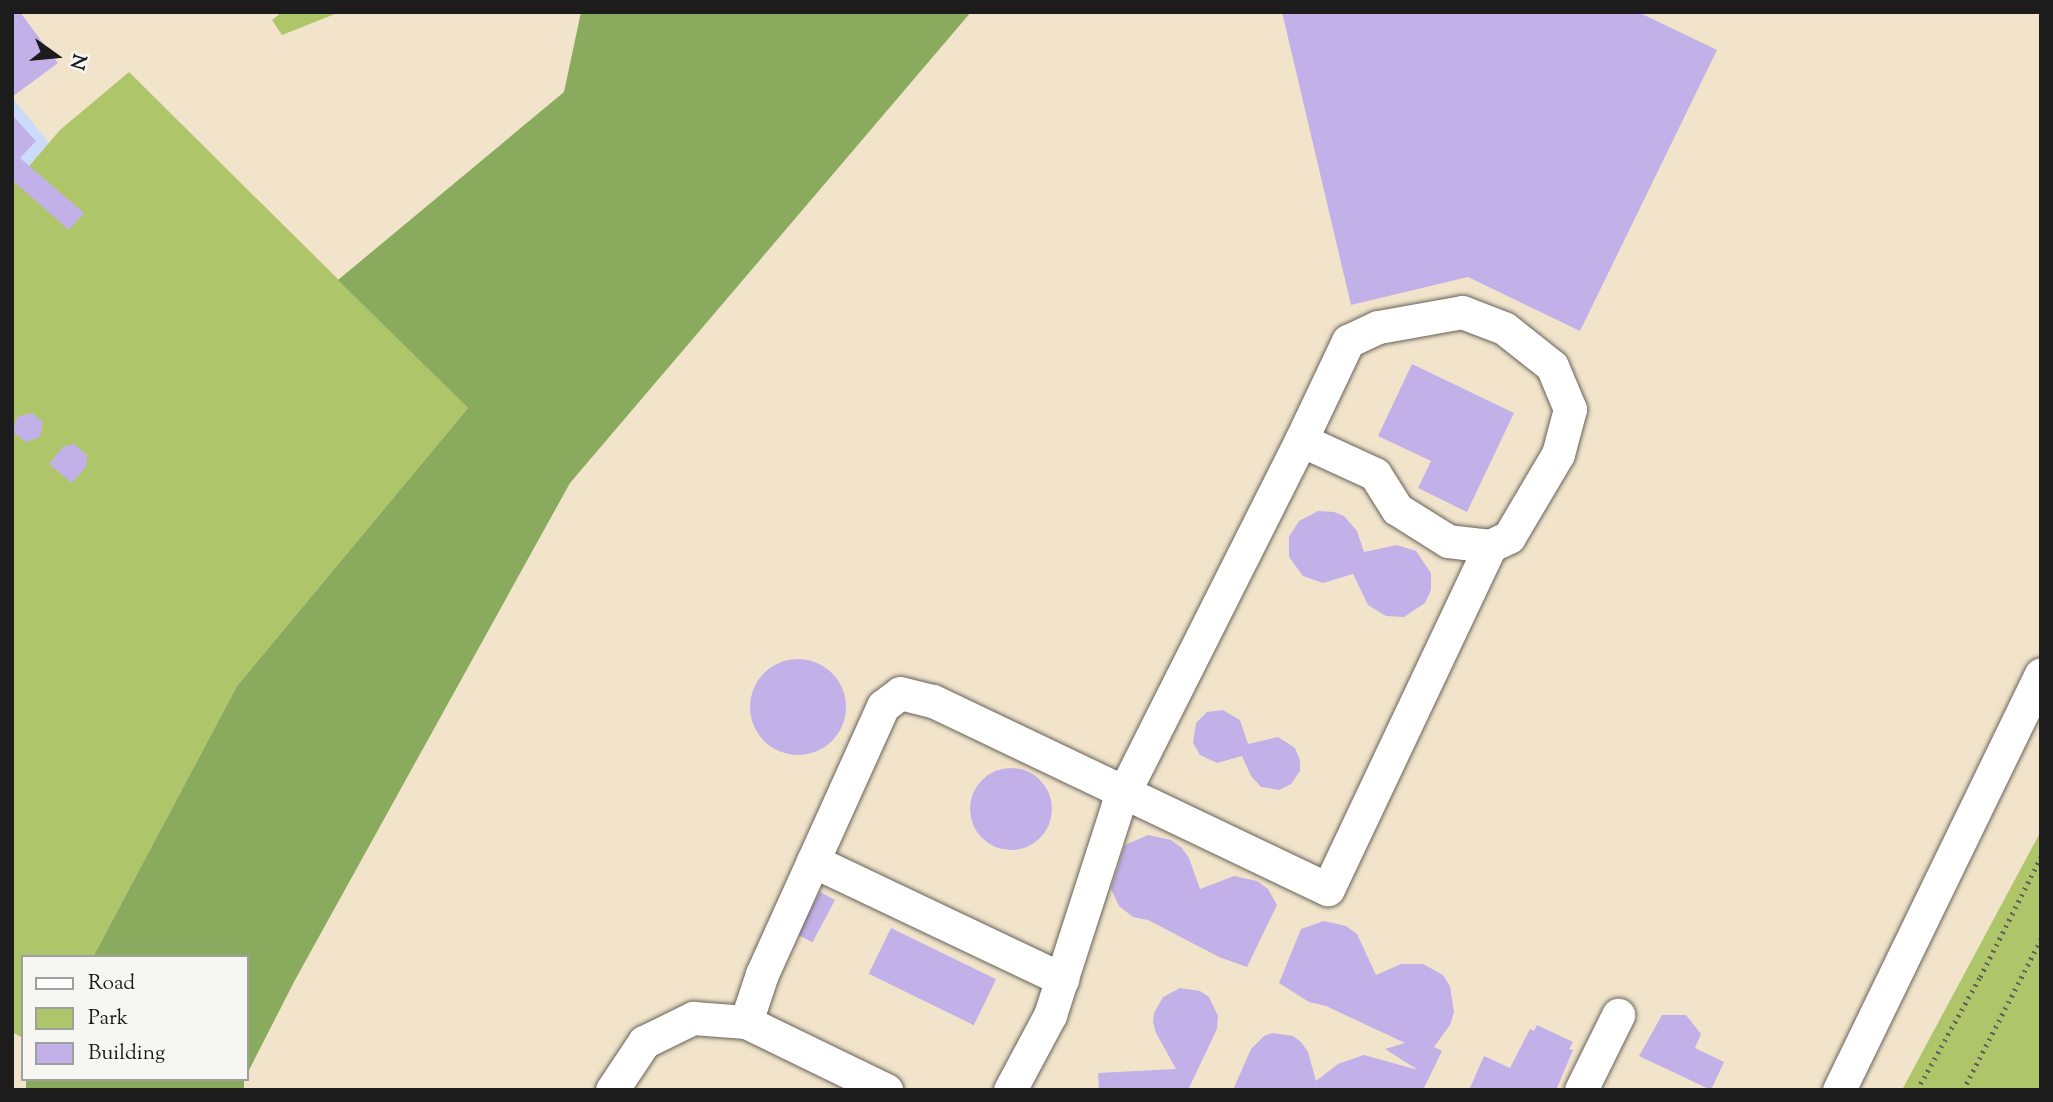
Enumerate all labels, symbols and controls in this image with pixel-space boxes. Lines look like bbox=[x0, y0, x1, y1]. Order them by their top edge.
north arrow bbox=[21, 21, 91, 91]
text: N bbox=[62, 51, 92, 72]
legend bbox=[21, 955, 248, 1081]
text: Road bbox=[88, 969, 135, 999]
text: Park bbox=[88, 1004, 128, 1034]
text: Building bbox=[88, 1039, 165, 1069]

